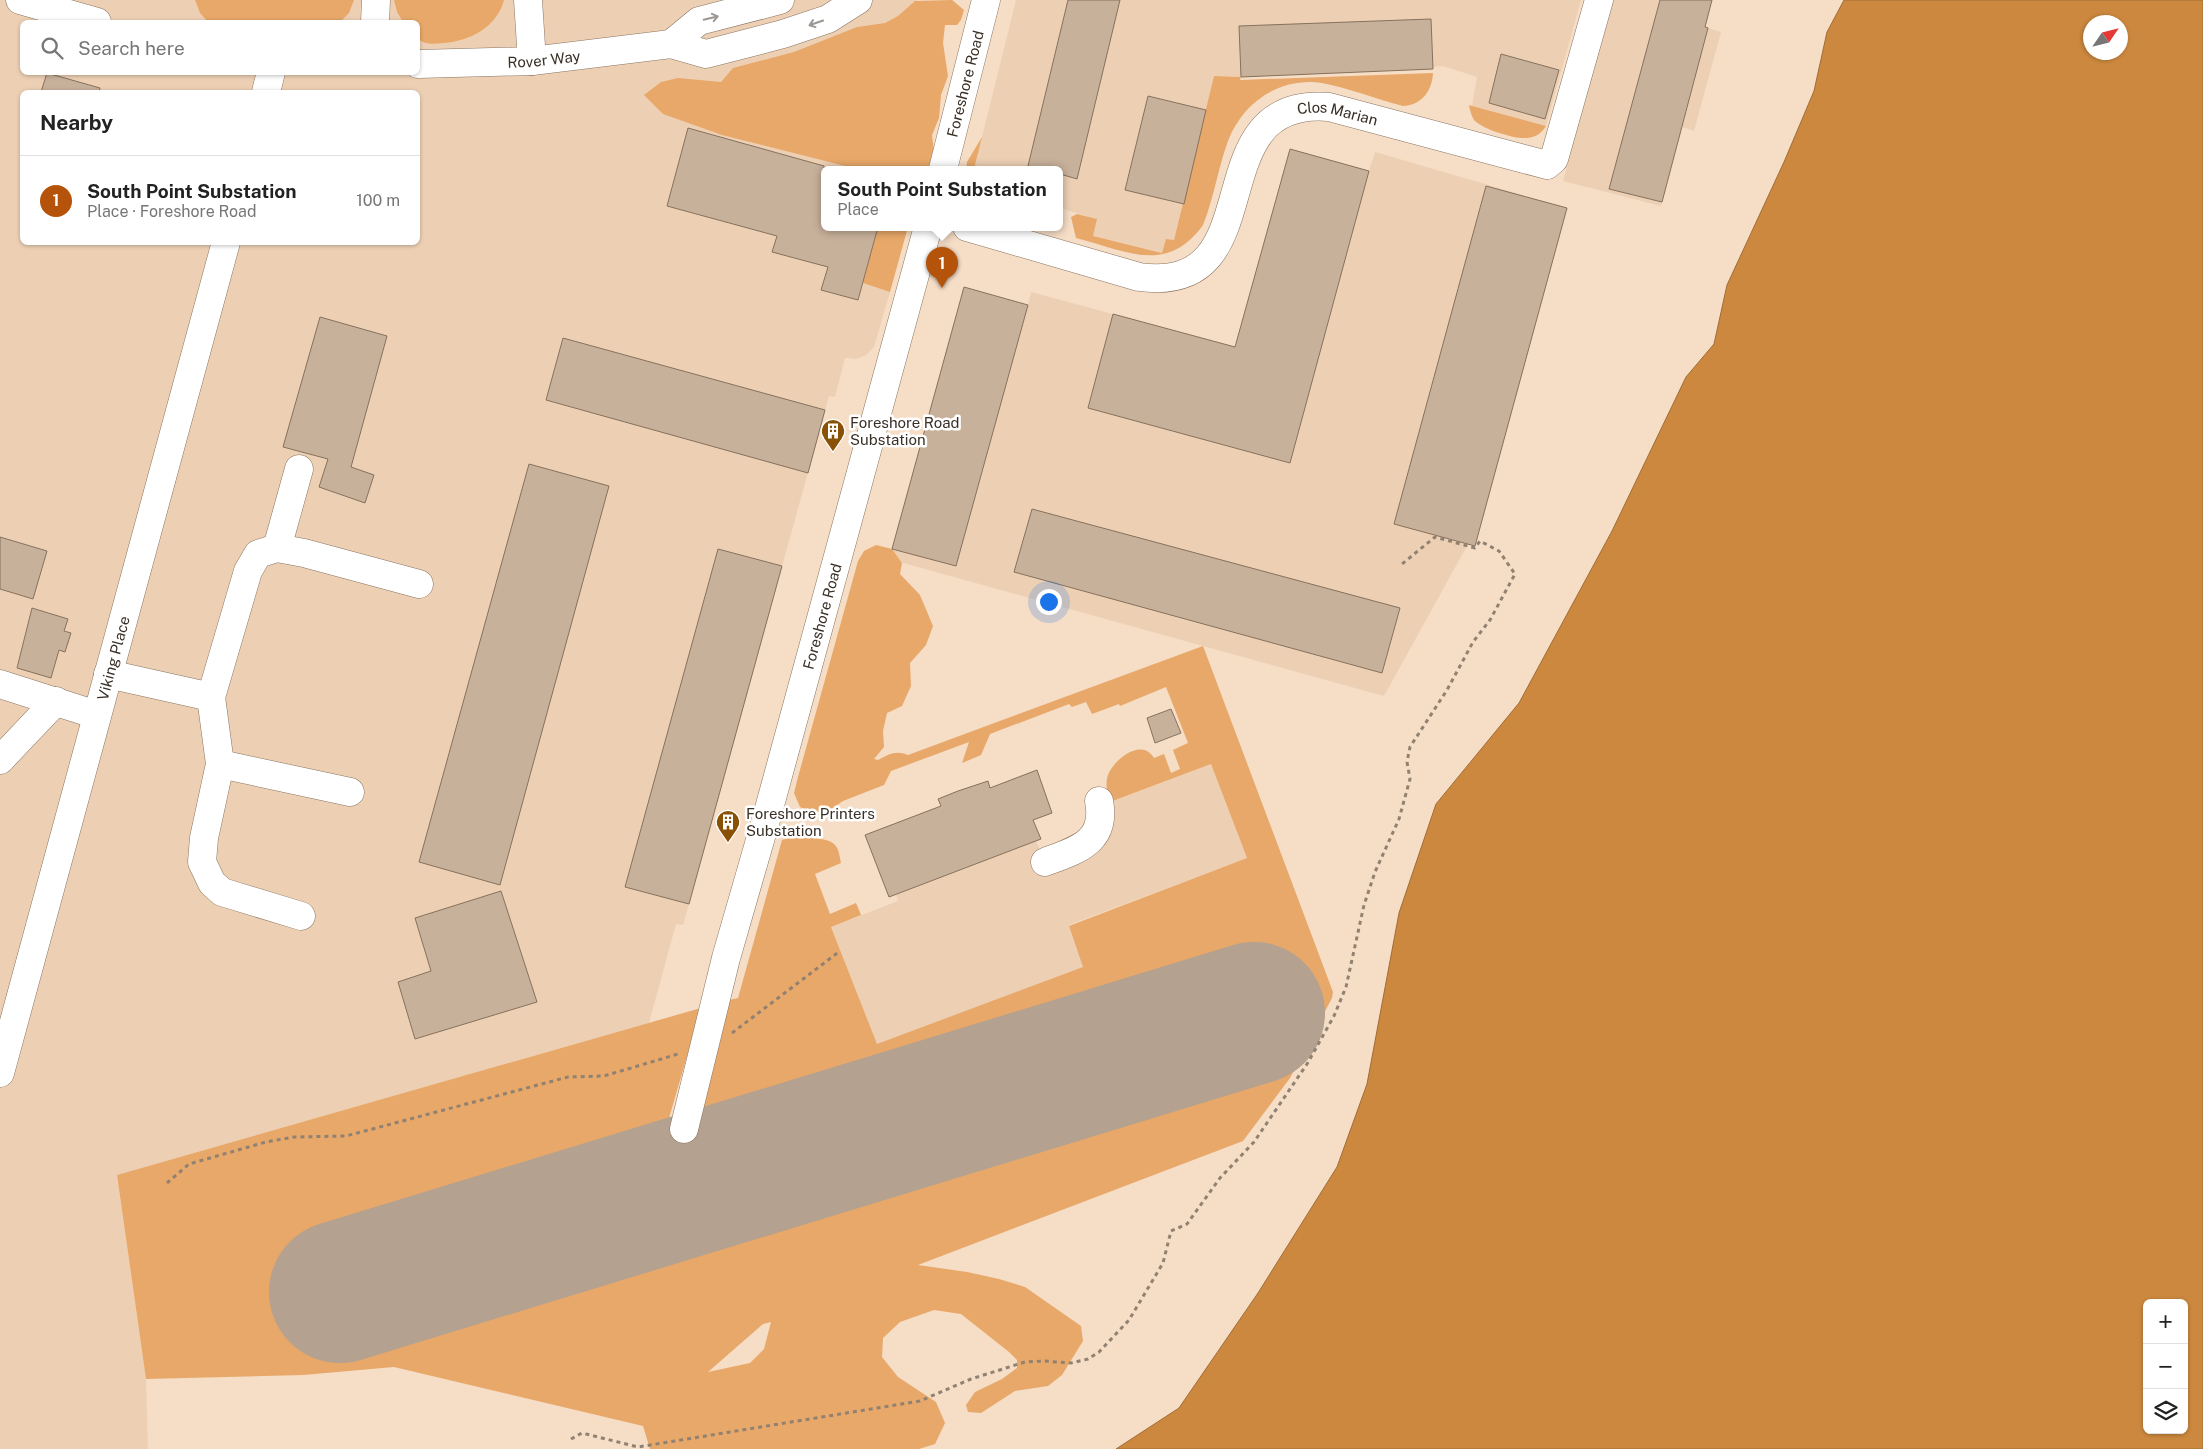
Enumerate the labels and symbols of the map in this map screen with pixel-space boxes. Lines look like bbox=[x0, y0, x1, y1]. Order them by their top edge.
one-way arrow bbox=[702, 13, 718, 22]
north arrow bbox=[2083, 15, 2128, 60]
one-way arrow bbox=[808, 19, 824, 28]
street label: Foreshore Road bbox=[943, 29, 986, 139]
street label: Rover Way bbox=[507, 47, 581, 70]
street label: Clos Marian bbox=[1296, 98, 1380, 128]
pin: 1 bbox=[926, 247, 958, 288]
place label: Foreshore Road Substation bbox=[850, 414, 959, 448]
building icon: Foreshore Road Substation bbox=[820, 418, 846, 452]
street label: Foreshore Road bbox=[799, 561, 844, 671]
your location bbox=[1036, 589, 1062, 615]
street label: Viking Place bbox=[93, 614, 132, 702]
place label: Foreshore Printers Substation bbox=[746, 805, 875, 839]
building icon: Foreshore Printers Substation bbox=[715, 809, 741, 843]

